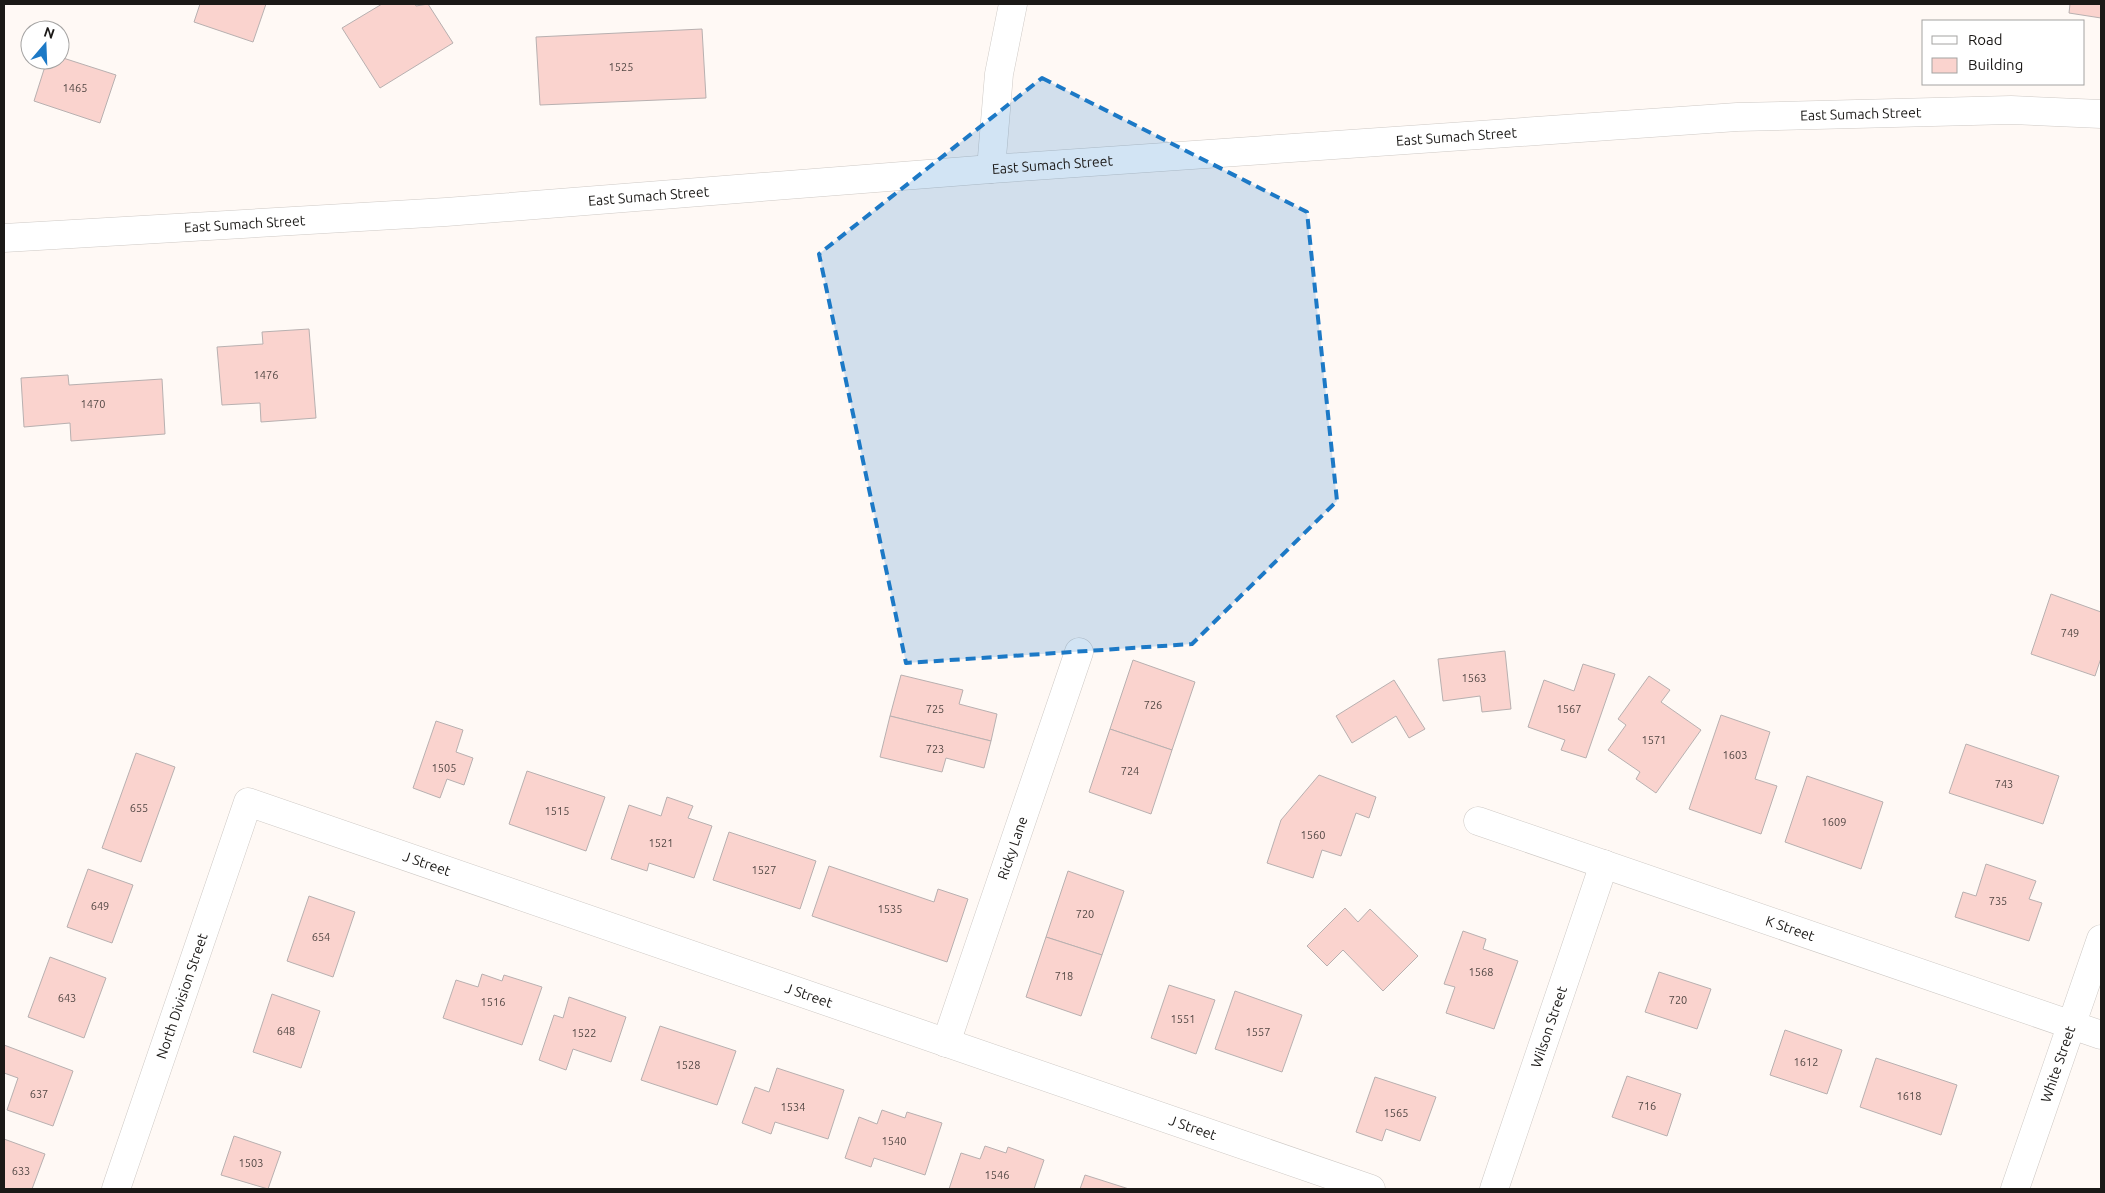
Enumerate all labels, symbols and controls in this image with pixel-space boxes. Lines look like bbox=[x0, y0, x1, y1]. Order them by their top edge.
north arrow bbox=[20, 20, 70, 70]
legend bbox=[1922, 20, 2085, 85]
text: N bbox=[42, 23, 57, 42]
text: Road bbox=[1968, 31, 2003, 48]
text: Building bbox=[1968, 56, 2023, 73]
house number: 1525 bbox=[609, 61, 633, 73]
house number: 1465 bbox=[63, 82, 87, 94]
street label: East Sumach Street bbox=[1800, 104, 1922, 123]
street label: East Sumach Street bbox=[1395, 124, 1518, 149]
street label: East Sumach Street bbox=[991, 152, 1114, 177]
street label: East Sumach Street bbox=[587, 183, 710, 209]
street label: East Sumach Street bbox=[184, 212, 306, 235]
house number: 1476 bbox=[254, 369, 278, 381]
house number: 1470 bbox=[81, 398, 105, 410]
house number: 749 bbox=[2061, 627, 2079, 639]
house number: 1563 bbox=[1462, 672, 1486, 684]
house number: 726 bbox=[1144, 699, 1162, 711]
house number: 725 bbox=[926, 703, 944, 715]
house number: 1567 bbox=[1557, 703, 1581, 715]
house number: 1571 bbox=[1642, 734, 1666, 746]
house number: 723 bbox=[926, 743, 944, 755]
house number: 1603 bbox=[1723, 749, 1747, 761]
house number: 1505 bbox=[432, 762, 456, 774]
house number: 724 bbox=[1121, 765, 1139, 777]
house number: 743 bbox=[1995, 778, 2013, 790]
house number: 655 bbox=[130, 802, 148, 814]
house number: 1515 bbox=[545, 805, 569, 817]
street label: Ricky Lane bbox=[994, 814, 1031, 882]
house number: 1609 bbox=[1822, 816, 1846, 828]
house number: 1560 bbox=[1301, 829, 1325, 841]
house number: 1521 bbox=[649, 837, 673, 849]
street label: J Street bbox=[401, 848, 453, 879]
house number: 1527 bbox=[752, 864, 776, 876]
house number: 735 bbox=[1989, 895, 2007, 907]
house number: 649 bbox=[91, 900, 109, 912]
house number: 1535 bbox=[878, 903, 902, 915]
house number: 720 bbox=[1076, 908, 1094, 920]
street label: K Street bbox=[1763, 912, 1817, 944]
street label: North Division Street bbox=[153, 931, 211, 1061]
house number: 654 bbox=[312, 931, 330, 943]
house number: 1568 bbox=[1469, 966, 1493, 978]
house number: 718 bbox=[1055, 970, 1073, 982]
street label: J Street bbox=[783, 980, 835, 1011]
street label: Wilson Street bbox=[1528, 984, 1570, 1070]
house number: 643 bbox=[58, 992, 76, 1004]
house number: 720 bbox=[1669, 994, 1687, 1006]
house number: 1516 bbox=[481, 996, 505, 1008]
house number: 1551 bbox=[1171, 1013, 1195, 1025]
street label: White Street bbox=[2037, 1023, 2079, 1105]
house number: 648 bbox=[277, 1025, 295, 1037]
house number: 1557 bbox=[1246, 1026, 1270, 1038]
house number: 1522 bbox=[572, 1027, 596, 1039]
house number: 1612 bbox=[1794, 1056, 1818, 1068]
house number: 1528 bbox=[676, 1059, 700, 1071]
house number: 637 bbox=[30, 1088, 48, 1100]
house number: 1618 bbox=[1897, 1090, 1921, 1102]
house number: 716 bbox=[1638, 1100, 1656, 1112]
house number: 1534 bbox=[781, 1101, 805, 1113]
house number: 1565 bbox=[1384, 1107, 1408, 1119]
street label: J Street bbox=[1167, 1112, 1219, 1143]
house number: 1540 bbox=[882, 1135, 906, 1147]
house number: 1503 bbox=[239, 1157, 263, 1169]
house number: 633 bbox=[12, 1165, 30, 1177]
house number: 1546 bbox=[985, 1169, 1009, 1181]

